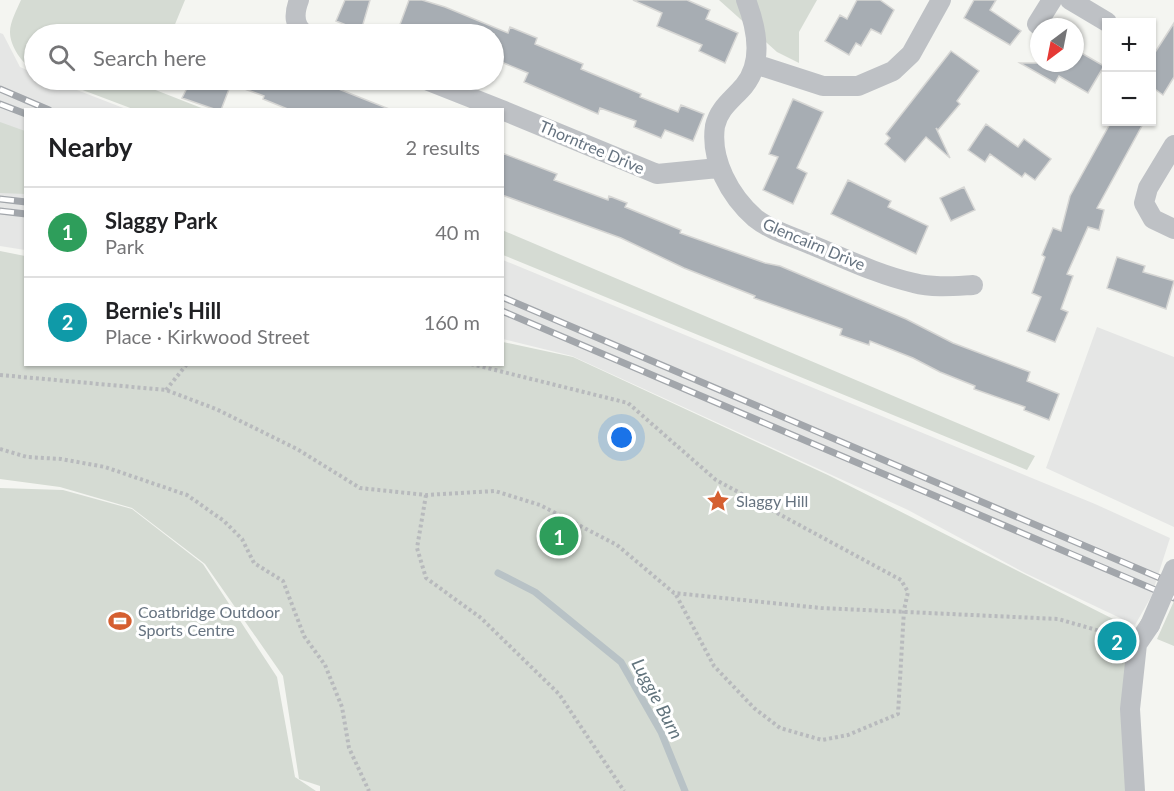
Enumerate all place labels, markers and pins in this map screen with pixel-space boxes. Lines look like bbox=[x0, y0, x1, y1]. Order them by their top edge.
place icon: Slaggy Hill bbox=[705, 488, 731, 514]
place label: Slaggy Hill bbox=[736, 491, 808, 510]
pin: 1 bbox=[540, 514, 578, 558]
place label: Coatbridge Outdoor Sports Centre bbox=[138, 602, 280, 639]
sports icon: Coatbridge Outdoor Sports Centre bbox=[107, 608, 133, 634]
pin: 2 bbox=[1098, 618, 1136, 664]

